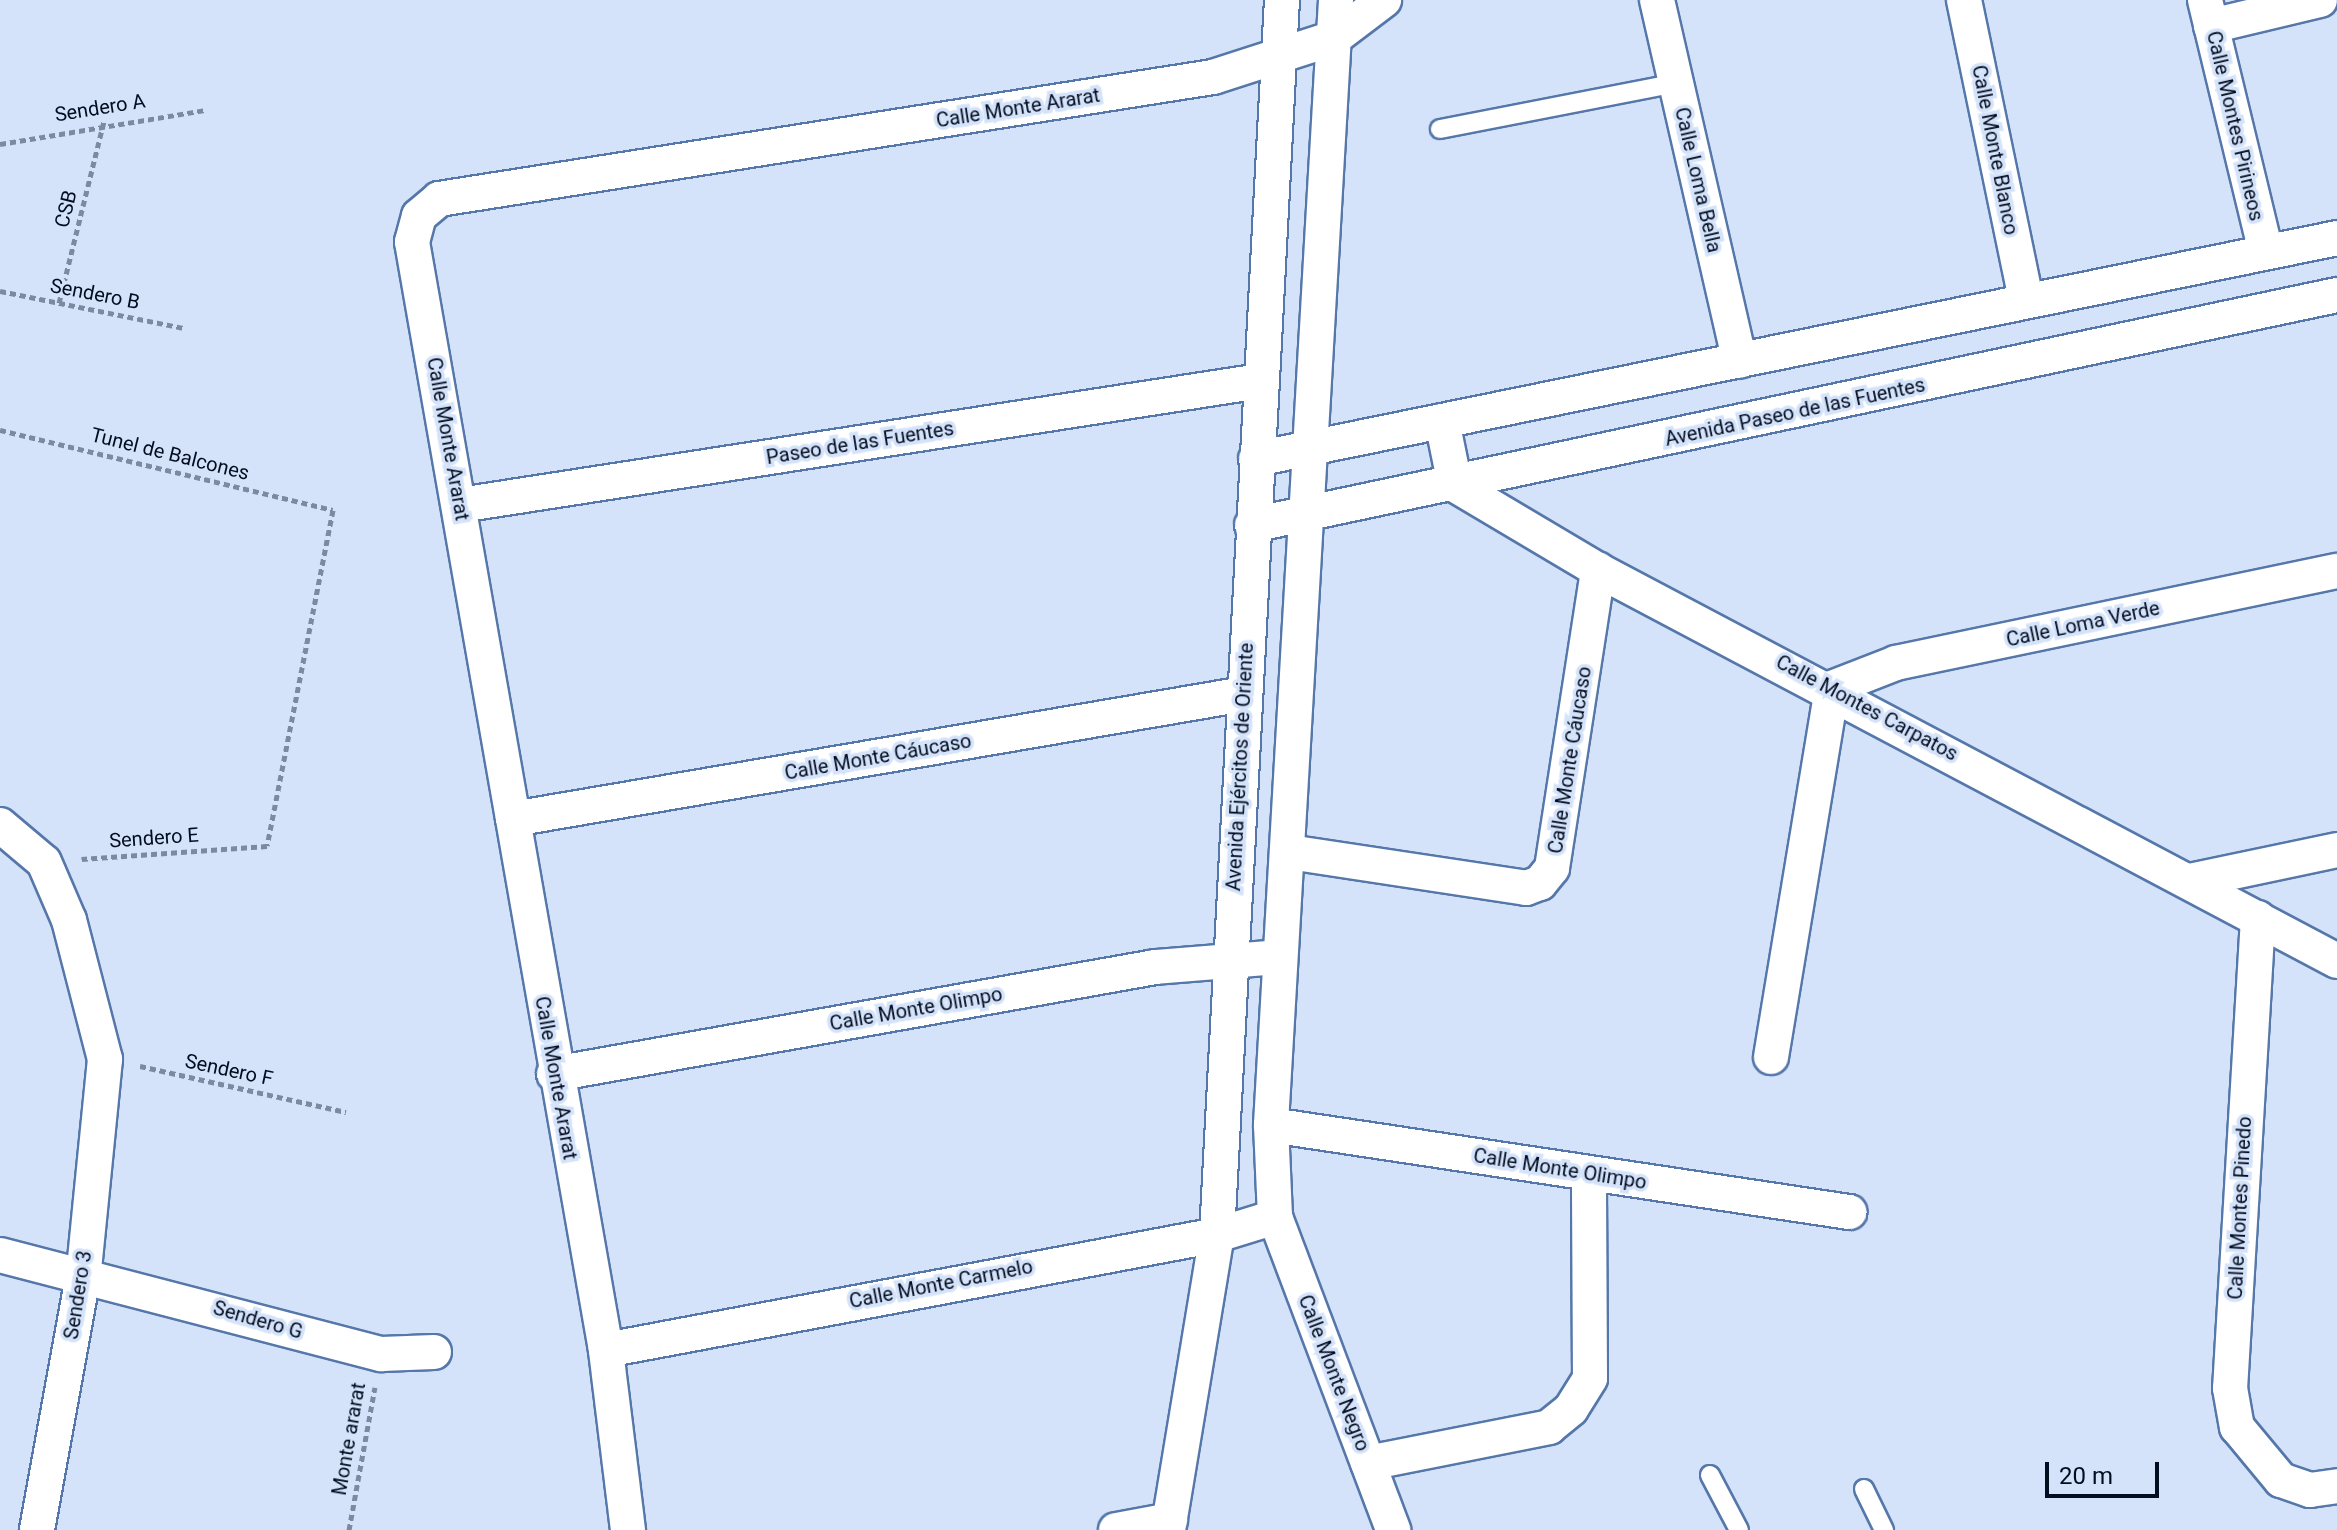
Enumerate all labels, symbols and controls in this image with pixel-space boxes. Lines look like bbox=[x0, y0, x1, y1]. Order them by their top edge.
street label: Calle Montes Pirineos bbox=[2201, 29, 2269, 223]
street label: Calle Monte Blanco bbox=[1967, 63, 2023, 237]
street label: Calle Monte Ararat bbox=[934, 83, 1102, 133]
street label: Sendero A bbox=[53, 89, 147, 127]
street label: Calle Loma Bella bbox=[1670, 105, 1726, 255]
street label: CSB bbox=[50, 188, 82, 230]
street label: Sendero B bbox=[48, 274, 142, 314]
street label: Calle Monte Ararat bbox=[422, 356, 474, 522]
street label: Avenida Paseo de las Fuentes bbox=[1663, 373, 1927, 451]
street label: Paseo de las Fuentes bbox=[765, 416, 955, 470]
street label: Tunel de Balcones bbox=[88, 423, 252, 485]
street label: Calle Loma Verde bbox=[2004, 596, 2162, 652]
street label: Avenida Ejércitos de Oriente bbox=[1222, 642, 1258, 892]
street label: Calle Montes Carpatos bbox=[1772, 650, 1962, 766]
street label: Calle Monte Cáucaso bbox=[1543, 665, 1597, 855]
street label: Calle Monte Cáucaso bbox=[783, 729, 973, 785]
street label: Sendero E bbox=[108, 823, 200, 853]
street label: Calle Monte Olimpo bbox=[828, 982, 1004, 1036]
street label: Calle Monte Ararat bbox=[530, 995, 582, 1161]
street label: Sendero F bbox=[183, 1049, 275, 1091]
street label: Calle Montes Pinedo bbox=[2223, 1116, 2257, 1300]
street label: Calle Monte Olimpo bbox=[1472, 1143, 1648, 1195]
street label: Sendero 3 bbox=[59, 1249, 97, 1341]
street label: Calle Monte Carmelo bbox=[847, 1254, 1035, 1314]
street label: Calle Monte Negro bbox=[1293, 1292, 1375, 1454]
street label: Sendero G bbox=[210, 1296, 306, 1344]
street label: Monte ararat bbox=[327, 1381, 371, 1497]
scale bar bbox=[2049, 1446, 2163, 1496]
text: 20 m bbox=[2059, 1462, 2113, 1490]

